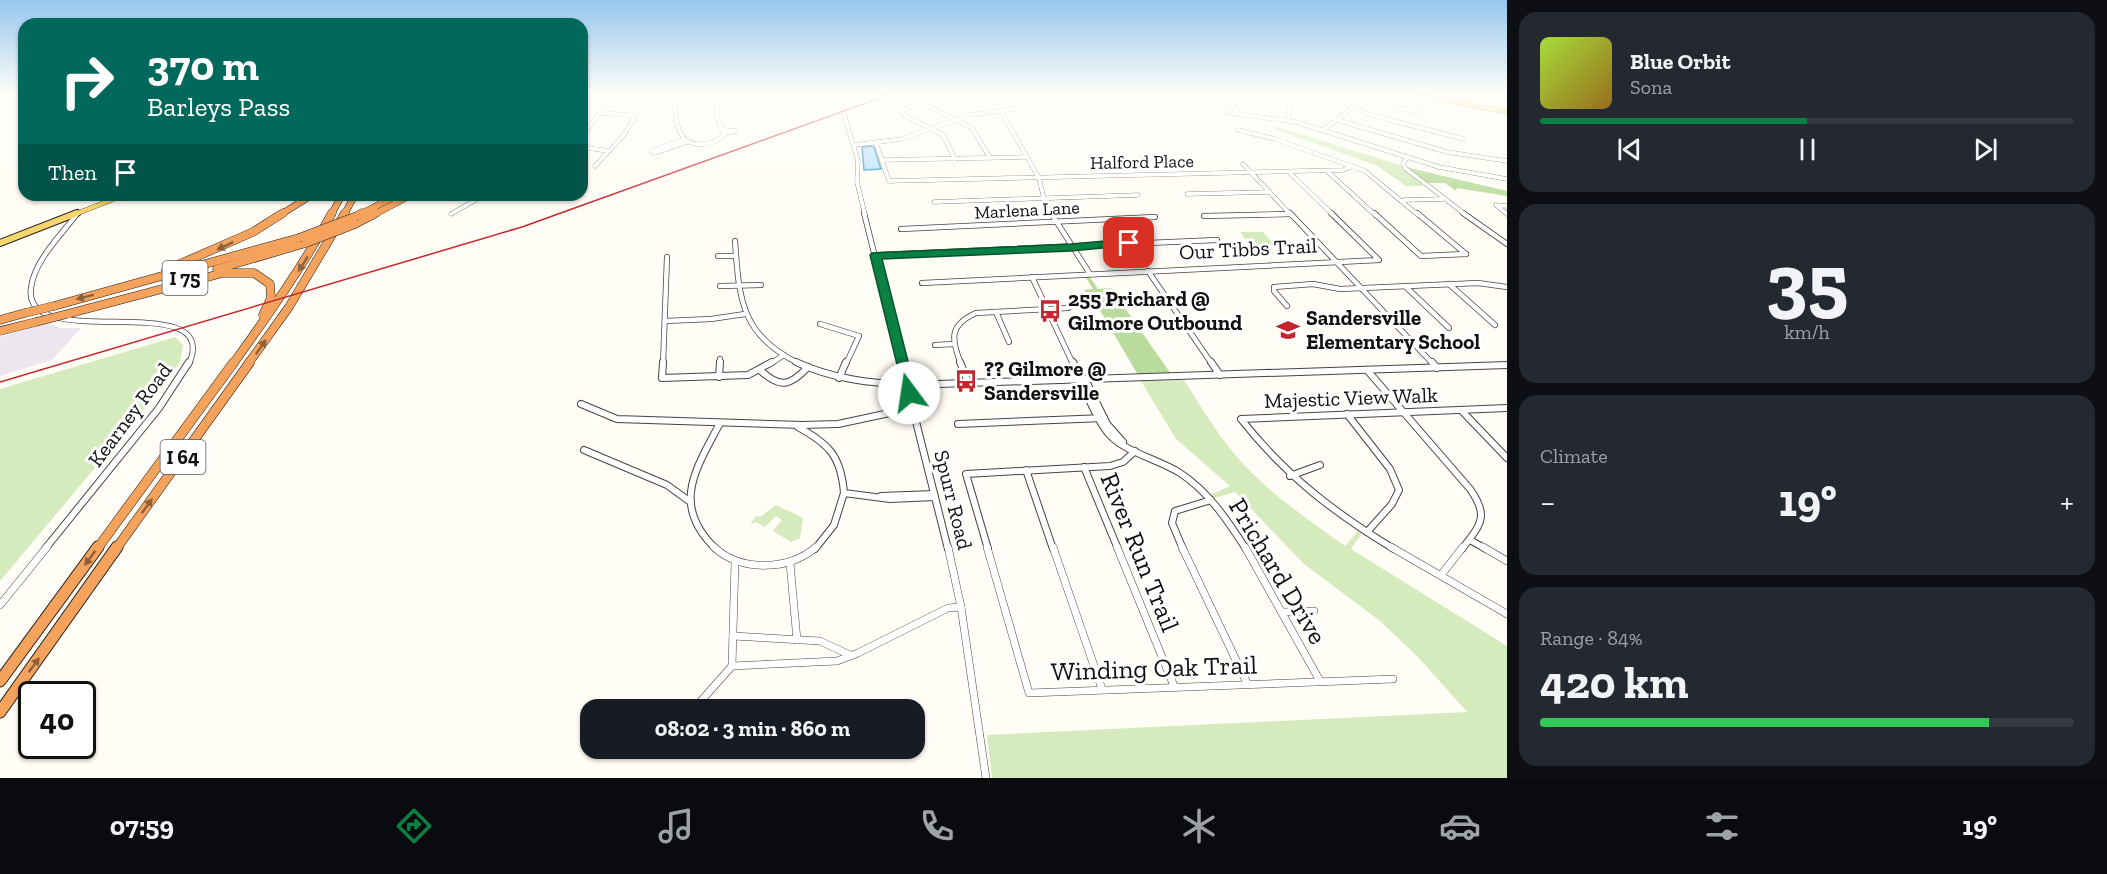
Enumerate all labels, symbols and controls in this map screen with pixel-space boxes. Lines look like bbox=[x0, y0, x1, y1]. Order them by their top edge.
text: 370 m bbox=[147, 40, 259, 91]
icon: right bbox=[48, 42, 126, 120]
text: Blue Orbit bbox=[1630, 48, 1730, 75]
text: Sona bbox=[1630, 75, 1672, 99]
text: Barleys Pass bbox=[147, 91, 290, 123]
icon: previous bbox=[1613, 133, 1646, 166]
icon: pause bbox=[1791, 133, 1824, 166]
icon: next bbox=[1969, 133, 2002, 166]
street label: Halford Place bbox=[1090, 150, 1194, 174]
icon: arrive bbox=[109, 156, 142, 189]
text: Then bbox=[48, 159, 97, 186]
street label: Marlena Lane bbox=[974, 196, 1080, 224]
pin bbox=[1103, 217, 1154, 268]
icon: arrive bbox=[1112, 226, 1145, 259]
street label: Our Tibbs Trail bbox=[1178, 232, 1318, 265]
text: 35 bbox=[1766, 234, 1848, 328]
one-way arrow bbox=[217, 241, 234, 250]
one-way arrow bbox=[297, 256, 308, 272]
road number: I 75 bbox=[162, 261, 207, 295]
place label: 255 Prichard @ Gilmore Outbound bbox=[1068, 286, 1242, 335]
one-way arrow bbox=[76, 293, 94, 302]
bus stop icon: 255 Prichard @ Gilmore Outbound bbox=[1037, 298, 1063, 324]
place label: Sandersville Elementary School bbox=[1306, 305, 1480, 354]
school or university icon: Sandersville Elementary School bbox=[1275, 317, 1301, 343]
text: km/h bbox=[1784, 320, 1830, 344]
one-way arrow bbox=[255, 340, 267, 356]
place label: ?? Gilmore @ Sandersville bbox=[984, 356, 1106, 405]
street label: Kearney Road bbox=[82, 357, 177, 472]
position arrow bbox=[877, 361, 941, 425]
bus stop icon: ?? Gilmore @ Sandersville bbox=[953, 368, 979, 394]
street label: Majestic View Walk bbox=[1264, 382, 1438, 414]
road number: I 64 bbox=[160, 440, 206, 474]
text: Climate bbox=[1540, 444, 1608, 468]
street label: Spurr Road bbox=[929, 447, 978, 553]
street label: River Run Trail bbox=[1094, 468, 1186, 636]
text: 19° bbox=[1779, 474, 1837, 528]
text: − bbox=[1540, 482, 1555, 521]
text: + bbox=[2060, 482, 2074, 521]
street label: Prichard Drive bbox=[1222, 492, 1334, 650]
one-way arrow bbox=[141, 498, 153, 514]
one-way arrow bbox=[85, 551, 97, 566]
text: Range · 84% bbox=[1540, 626, 1643, 650]
street label: Winding Oak Trail bbox=[1050, 648, 1258, 688]
text: 420 km bbox=[1540, 656, 1688, 710]
one-way arrow bbox=[28, 657, 40, 673]
speed limit sign: 40 bbox=[18, 681, 96, 759]
text: 08:02 · 3 min · 860 m bbox=[655, 715, 850, 742]
icon: directions bbox=[393, 805, 435, 847]
icon: music bbox=[655, 805, 697, 847]
icon: phone bbox=[916, 805, 958, 847]
icon: climate bbox=[1178, 805, 1220, 847]
icon: car bbox=[1439, 805, 1481, 847]
icon: filters bbox=[1701, 805, 1743, 847]
text: 07:59 bbox=[110, 810, 174, 842]
text: 19° bbox=[1962, 810, 1997, 842]

